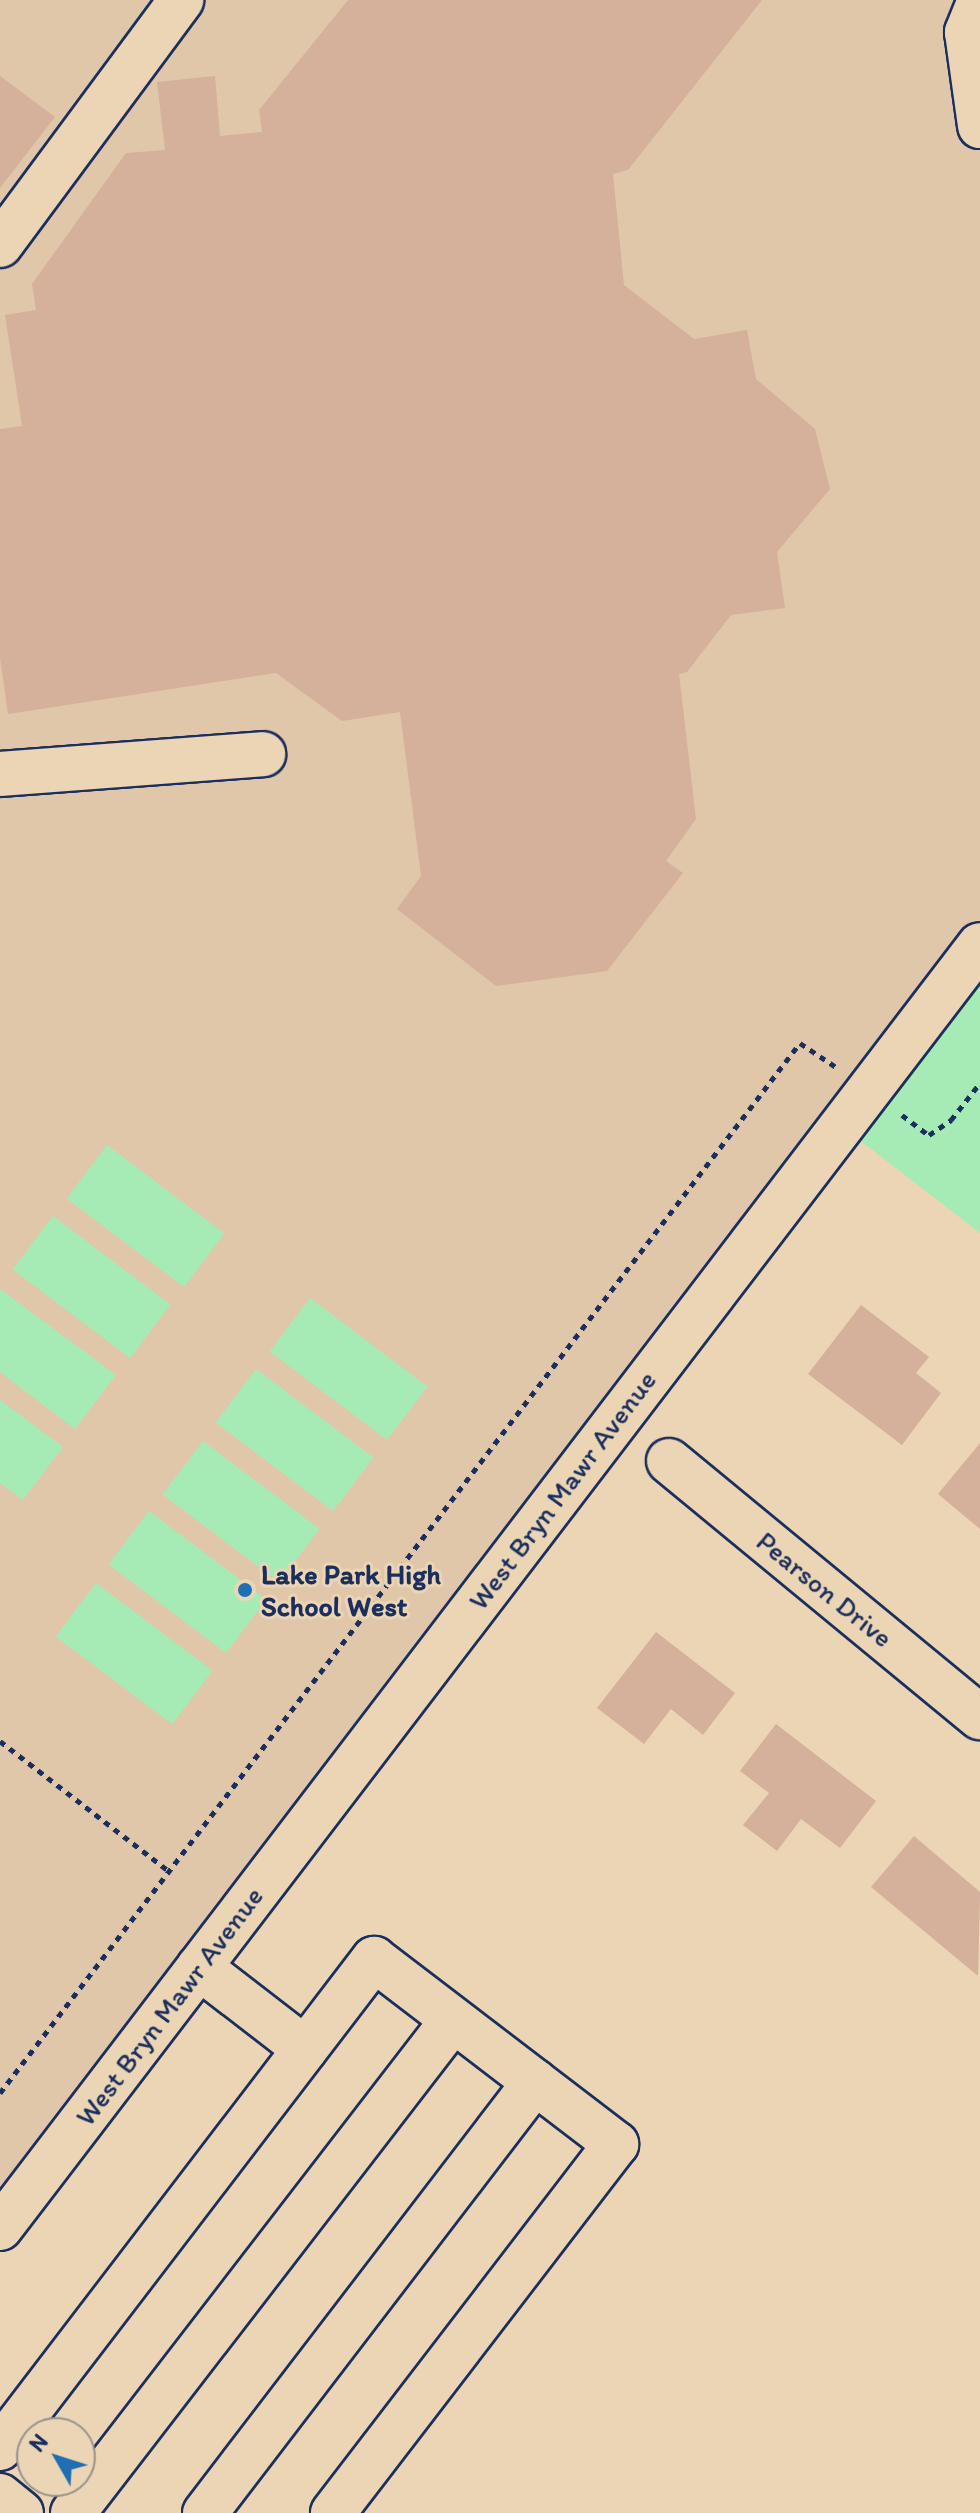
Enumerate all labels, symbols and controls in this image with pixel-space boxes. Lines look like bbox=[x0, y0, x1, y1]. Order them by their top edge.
street label: West Bryn Mawr Avenue bbox=[461, 1364, 663, 1616]
street label: Pearson Drive bbox=[750, 1524, 900, 1654]
place label: Lake Park High School West bbox=[261, 1557, 440, 1623]
marker: Lake Park High School West bbox=[236, 1581, 254, 1599]
street label: West Bryn Mawr Avenue bbox=[68, 1880, 270, 2132]
north arrow bbox=[16, 2417, 96, 2497]
text: N bbox=[23, 2429, 54, 2457]

